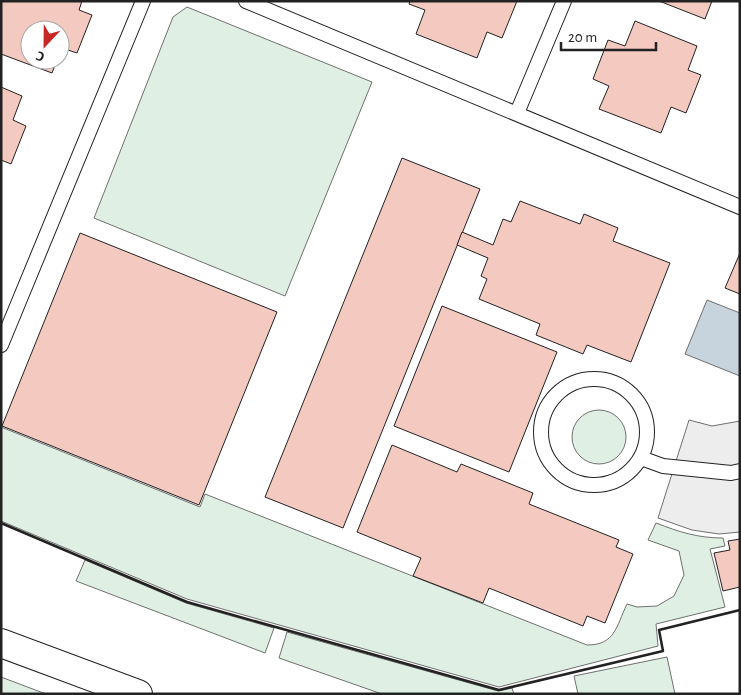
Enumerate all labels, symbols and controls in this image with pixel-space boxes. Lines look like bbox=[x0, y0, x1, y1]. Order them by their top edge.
north arrow bbox=[20, 20, 70, 70]
scale bar bbox=[561, 20, 656, 52]
text: 20 m bbox=[568, 30, 597, 45]
text: С bbox=[34, 48, 47, 64]

